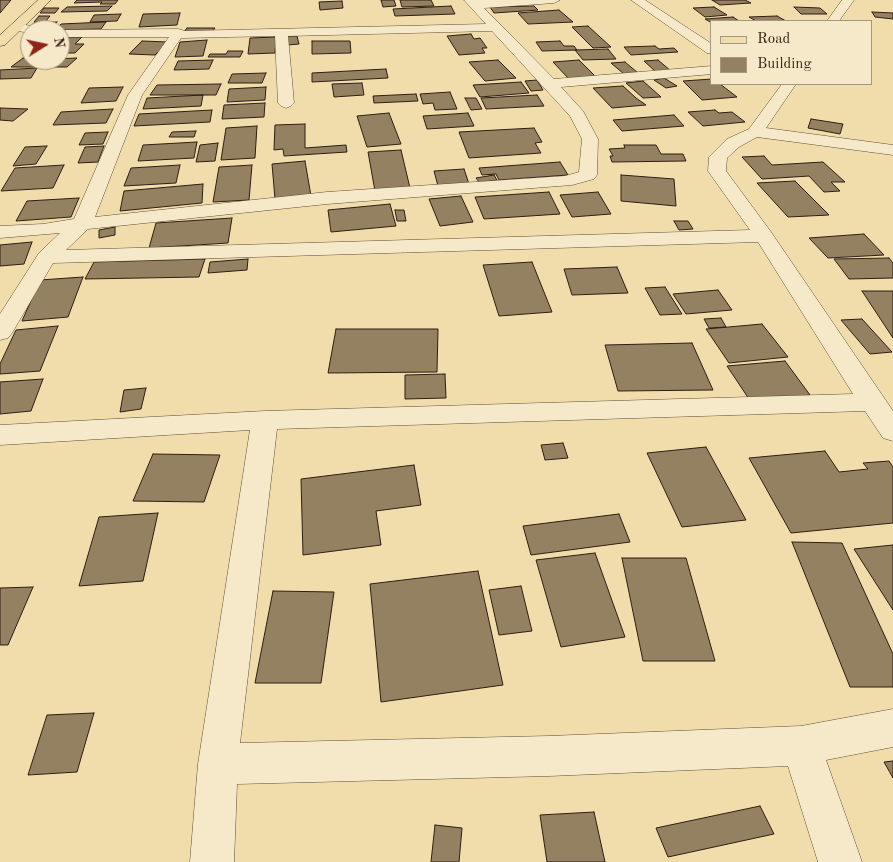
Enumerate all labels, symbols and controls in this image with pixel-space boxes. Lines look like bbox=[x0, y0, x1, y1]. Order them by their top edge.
north arrow bbox=[20, 20, 70, 70]
legend bbox=[710, 20, 873, 85]
text: Road bbox=[757, 32, 790, 47]
text: N bbox=[51, 36, 67, 49]
text: Building bbox=[757, 57, 812, 72]

